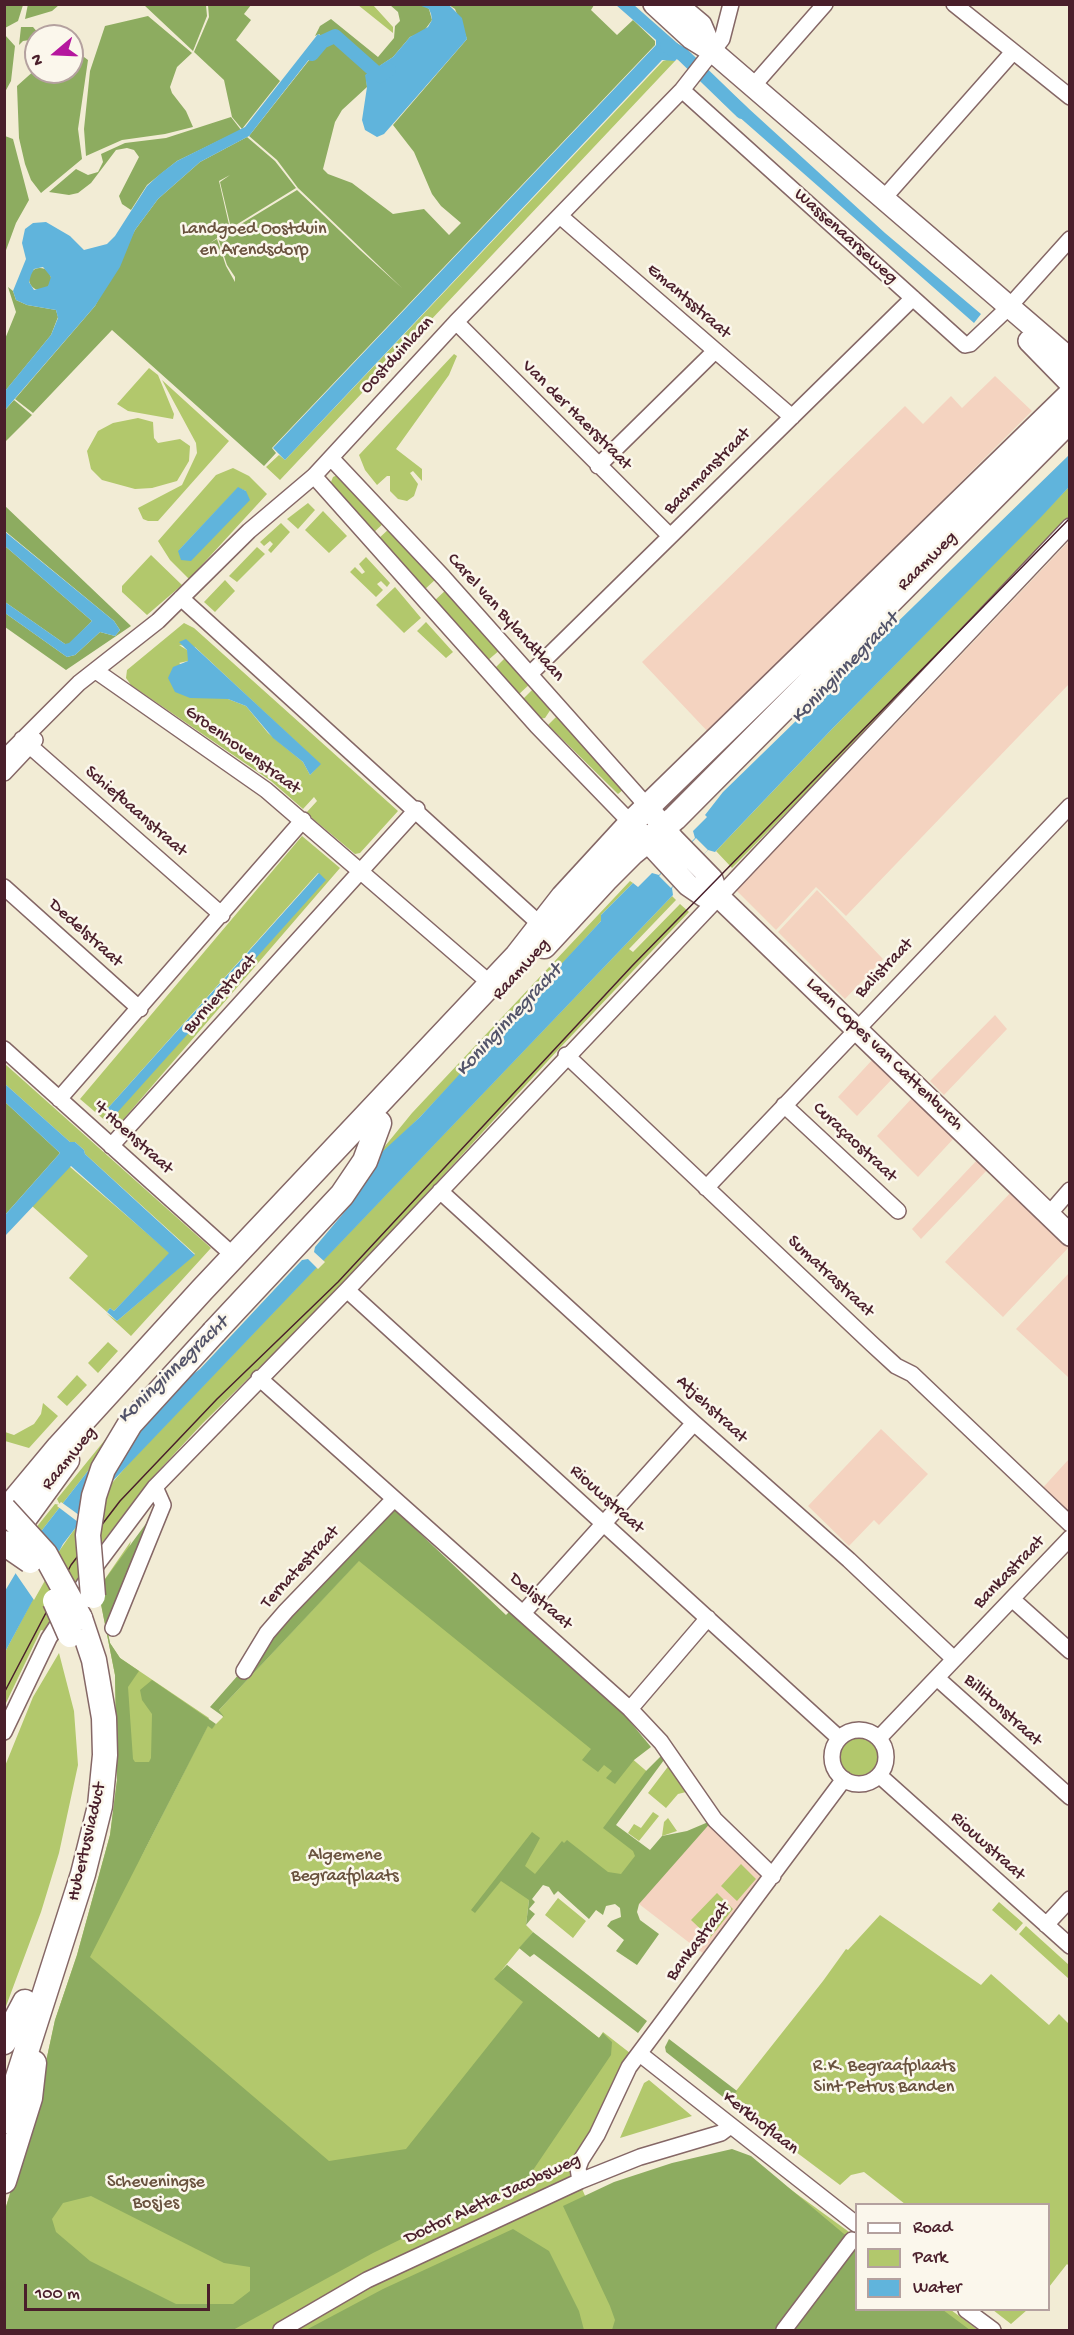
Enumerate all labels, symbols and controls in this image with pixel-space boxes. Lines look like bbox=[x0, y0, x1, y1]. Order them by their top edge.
north arrow bbox=[24, 24, 84, 84]
text: N bbox=[28, 51, 49, 67]
street label: Wassenaarseweg bbox=[789, 185, 901, 289]
park label: Landgoed Oostduin en Arendsdorp bbox=[182, 219, 326, 262]
street label: Emantsstraat bbox=[642, 260, 734, 344]
street label: Oostduinlaan bbox=[357, 313, 439, 399]
street label: Van der Haerstraat bbox=[516, 356, 636, 476]
street label: Bachmanstraat bbox=[660, 424, 756, 520]
street label: Raamweg bbox=[894, 528, 962, 596]
street label: Carel van Bylandtlaan bbox=[442, 549, 568, 687]
water label: Koninginnegracht bbox=[787, 608, 905, 730]
street label: Groenhovenstraat bbox=[180, 702, 304, 800]
street label: Schiefbaanstraat bbox=[79, 762, 191, 862]
street label: Dedelstraat bbox=[43, 895, 127, 973]
street label: Raamweg bbox=[489, 935, 555, 1005]
street label: Balistraat bbox=[851, 935, 919, 1003]
street label: Burnierstraat bbox=[180, 951, 262, 1039]
water label: Koninginnegracht bbox=[452, 960, 568, 1082]
street label: Laan Copes van Cattenburch bbox=[801, 974, 967, 1136]
street label: 't Hoenstraat bbox=[87, 1096, 177, 1180]
street label: Curaçaostraat bbox=[807, 1098, 901, 1188]
street label: Sumatrastraat bbox=[782, 1231, 878, 1323]
water label: Koninginnegracht bbox=[113, 1312, 235, 1430]
street label: Atjehstraat bbox=[671, 1371, 751, 1449]
street label: Raamweg bbox=[38, 1423, 102, 1495]
street label: Riouwstraat bbox=[564, 1461, 648, 1539]
street label: Ternatestraat bbox=[257, 1522, 345, 1614]
street label: Bankastraat bbox=[970, 1532, 1050, 1614]
street label: Delistraat bbox=[504, 1569, 576, 1635]
street label: Billitonstraat bbox=[958, 1670, 1046, 1752]
street label: Hubertusviaduct bbox=[64, 1781, 112, 1903]
street label: Riouwstraat bbox=[945, 1808, 1029, 1886]
park label: Algemene Begraafplaats bbox=[291, 1845, 399, 1888]
street label: Bankastraat bbox=[662, 1898, 736, 1986]
park label: R.K. Begraafplaats Sint Petrus Banden bbox=[813, 2056, 955, 2098]
street label: Kerkhoflaan bbox=[718, 2088, 802, 2160]
street label: Doctor Aletta Jacobsweg bbox=[401, 2150, 585, 2250]
park label: Scheveningse Bosjes bbox=[107, 2172, 205, 2214]
legend bbox=[855, 2203, 1050, 2311]
text: Road bbox=[913, 2218, 952, 2239]
text: Park bbox=[913, 2248, 947, 2269]
scale bar bbox=[27, 2272, 213, 2310]
text: Water bbox=[913, 2278, 961, 2299]
text: 100 m bbox=[35, 2284, 80, 2305]

